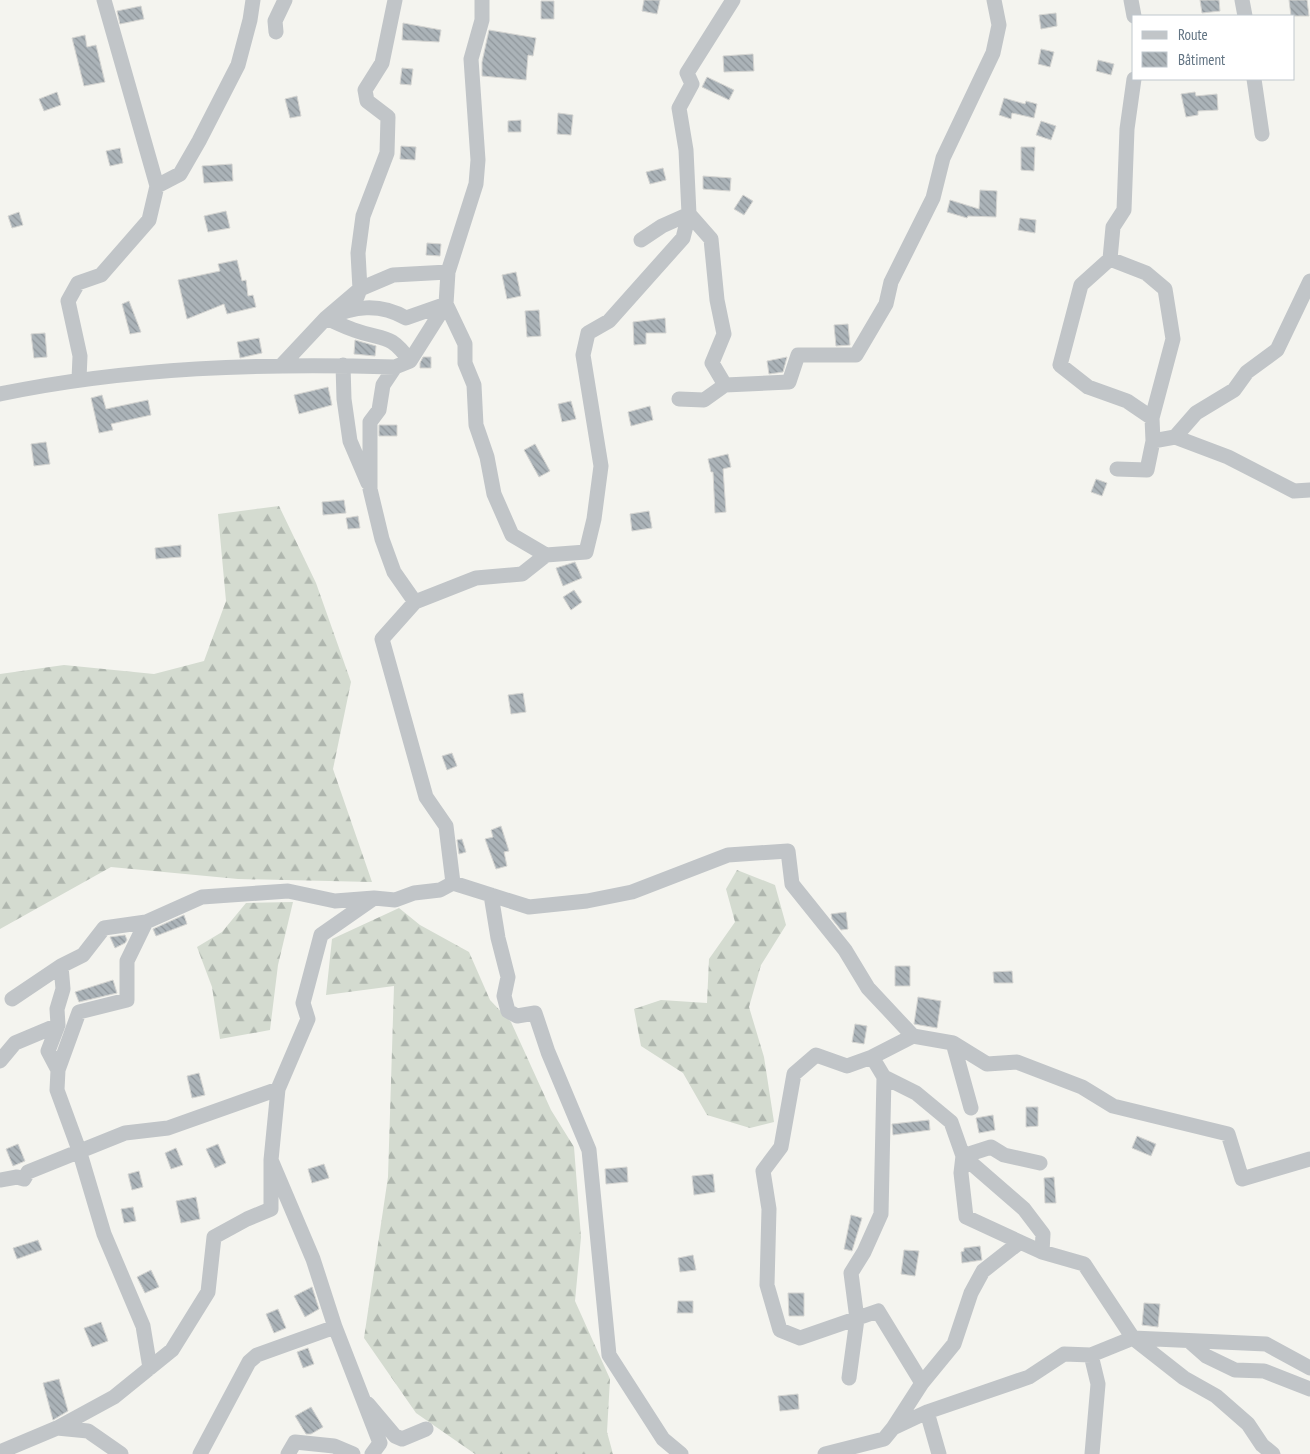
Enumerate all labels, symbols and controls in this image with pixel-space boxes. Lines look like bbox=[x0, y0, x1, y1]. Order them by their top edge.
legend bbox=[1132, 15, 1295, 80]
text: Route bbox=[1178, 25, 1208, 44]
text: Bâtiment bbox=[1178, 50, 1225, 69]

